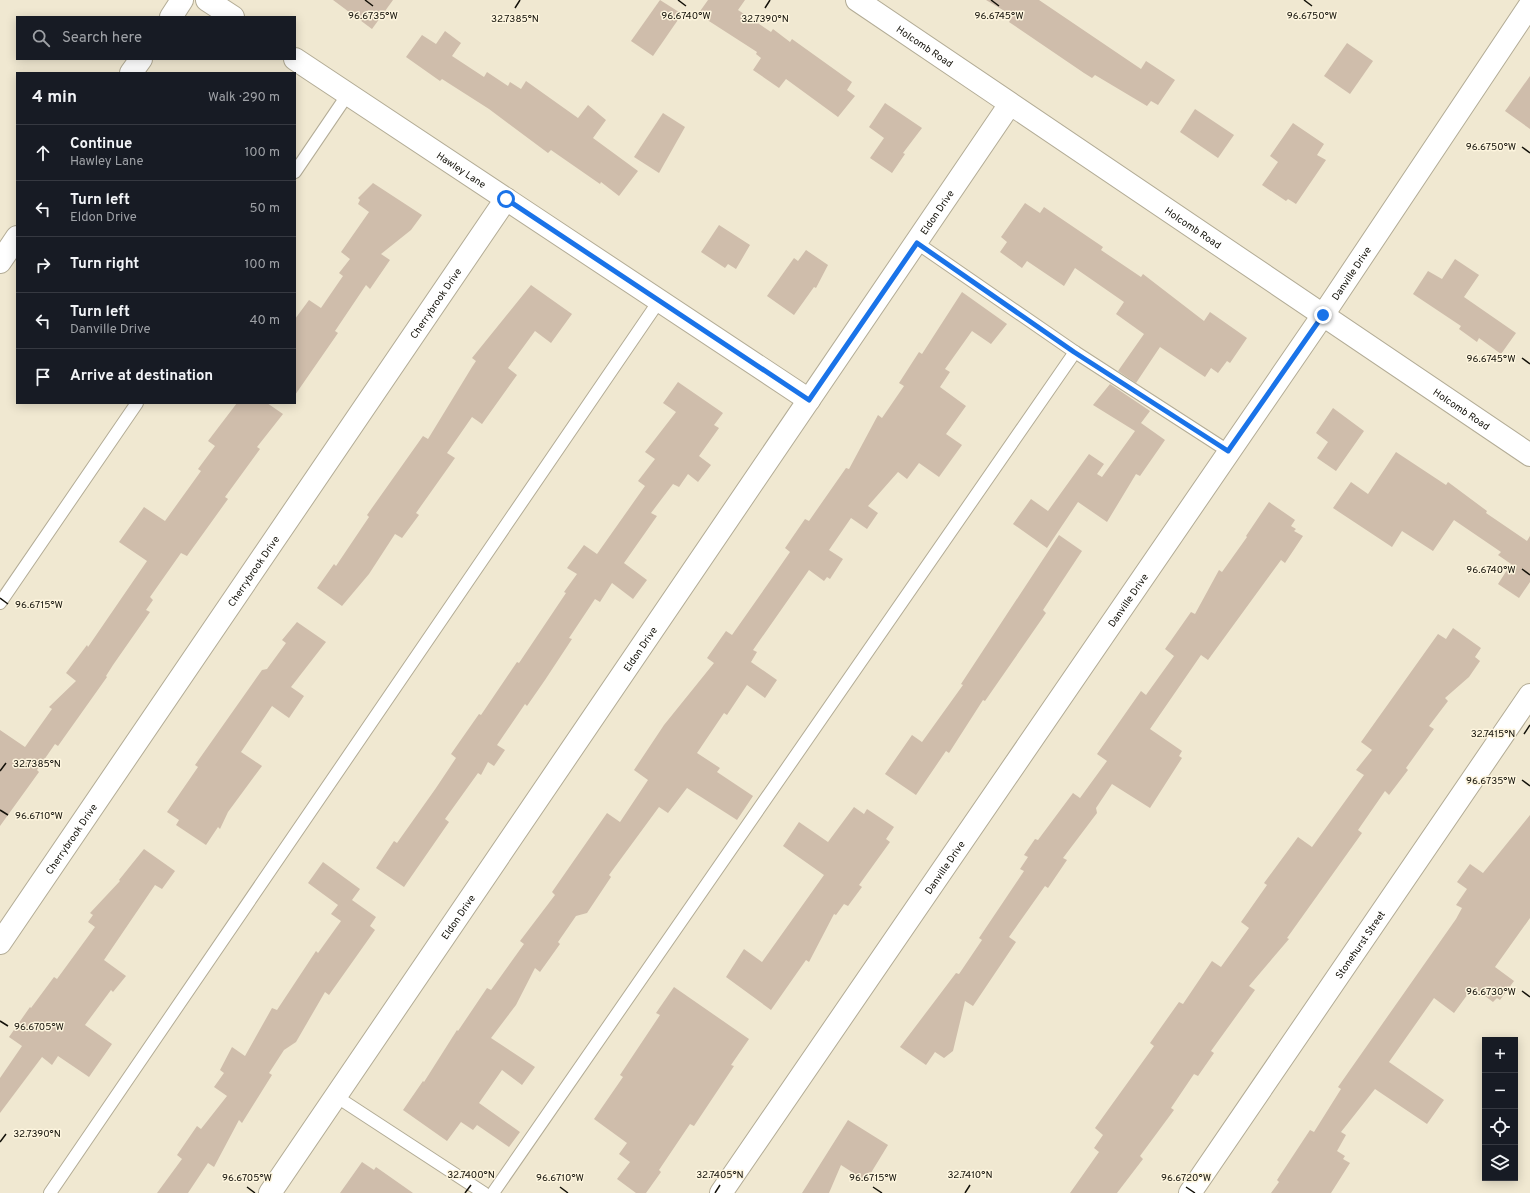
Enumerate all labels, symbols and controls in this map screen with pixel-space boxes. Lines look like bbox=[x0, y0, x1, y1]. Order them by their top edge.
text: 96.6735°W bbox=[348, 10, 398, 23]
text: 96.6740°W bbox=[661, 10, 711, 23]
text: 96.6745°W bbox=[974, 10, 1024, 23]
text: 96.6750°W bbox=[1287, 10, 1337, 23]
text: 32.7385°N bbox=[491, 13, 539, 26]
text: 32.7390°N bbox=[741, 13, 789, 26]
search box bbox=[16, 16, 296, 60]
street label: Holcomb Road bbox=[893, 23, 955, 71]
icon: search bbox=[30, 27, 52, 49]
text: Search here bbox=[62, 29, 142, 48]
text: 4 min bbox=[32, 87, 77, 109]
text: Walk · 290 m bbox=[208, 90, 280, 106]
text: Continue bbox=[70, 135, 132, 154]
text: 96.6750°W bbox=[1466, 141, 1516, 154]
icon: ahead bbox=[32, 142, 54, 164]
text: 100 m bbox=[244, 145, 280, 161]
street label: Hawley Lane bbox=[434, 150, 488, 192]
text: Hawley Lane bbox=[70, 154, 144, 170]
street label: Eldon Drive bbox=[918, 188, 958, 238]
route start bbox=[497, 190, 515, 208]
text: Turn left bbox=[70, 191, 130, 210]
icon: left bbox=[32, 198, 54, 220]
text: 50 m bbox=[250, 201, 280, 217]
street label: Holcomb Road bbox=[1162, 205, 1223, 252]
text: Eldon Drive bbox=[70, 210, 137, 226]
street label: Danville Drive bbox=[1330, 244, 1375, 303]
icon: right bbox=[32, 254, 54, 276]
text: Turn right bbox=[70, 255, 139, 274]
text: 100 m bbox=[244, 257, 280, 273]
street label: Cherrybrook Drive bbox=[408, 266, 465, 342]
text: Turn left bbox=[70, 303, 130, 322]
route end bbox=[1314, 306, 1332, 324]
icon: left bbox=[32, 310, 54, 332]
text: 40 m bbox=[250, 313, 280, 329]
text: Danville Drive bbox=[70, 322, 151, 338]
text: 96.6745°W bbox=[1466, 353, 1516, 366]
icon: arrive bbox=[32, 366, 54, 388]
text: Arrive at destination bbox=[70, 367, 213, 386]
street label: Holcomb Road bbox=[1430, 386, 1492, 434]
street label: Cherrybrook Drive bbox=[226, 534, 283, 610]
text: 96.6740°W bbox=[1466, 564, 1516, 577]
street label: Danville Drive bbox=[1106, 572, 1152, 630]
text: 96.6715°W bbox=[15, 599, 63, 612]
street label: Eldon Drive bbox=[621, 625, 661, 675]
text: 32.7415°N bbox=[1471, 728, 1515, 741]
text: 32.7385°N bbox=[13, 758, 61, 771]
text: 96.6735°W bbox=[1466, 775, 1516, 788]
street label: Cherrybrook Drive bbox=[43, 802, 101, 878]
text: 96.6710°W bbox=[15, 810, 63, 823]
street label: Danville Drive bbox=[923, 839, 969, 897]
street label: Eldon Drive bbox=[439, 893, 479, 943]
street label: Stonehurst Street bbox=[1333, 908, 1389, 982]
text: 96.6730°W bbox=[1466, 986, 1516, 999]
text: 96.6705°W bbox=[14, 1021, 64, 1034]
map controls bbox=[1482, 1037, 1518, 1181]
button: + bbox=[1482, 1037, 1518, 1073]
button: − bbox=[1482, 1073, 1518, 1109]
button: locate bbox=[1482, 1109, 1518, 1145]
text: 32.7390°N bbox=[13, 1128, 61, 1141]
button: layers bbox=[1482, 1145, 1518, 1181]
text: 32.7400°N bbox=[447, 1169, 495, 1182]
text: 32.7405°N bbox=[696, 1169, 744, 1182]
text: 32.7410°N bbox=[948, 1169, 992, 1182]
text: 96.6705°W bbox=[222, 1172, 272, 1185]
text: 96.6710°W bbox=[536, 1172, 584, 1185]
text: 96.6715°W bbox=[849, 1172, 897, 1185]
text: 96.6720°W bbox=[1161, 1172, 1211, 1185]

